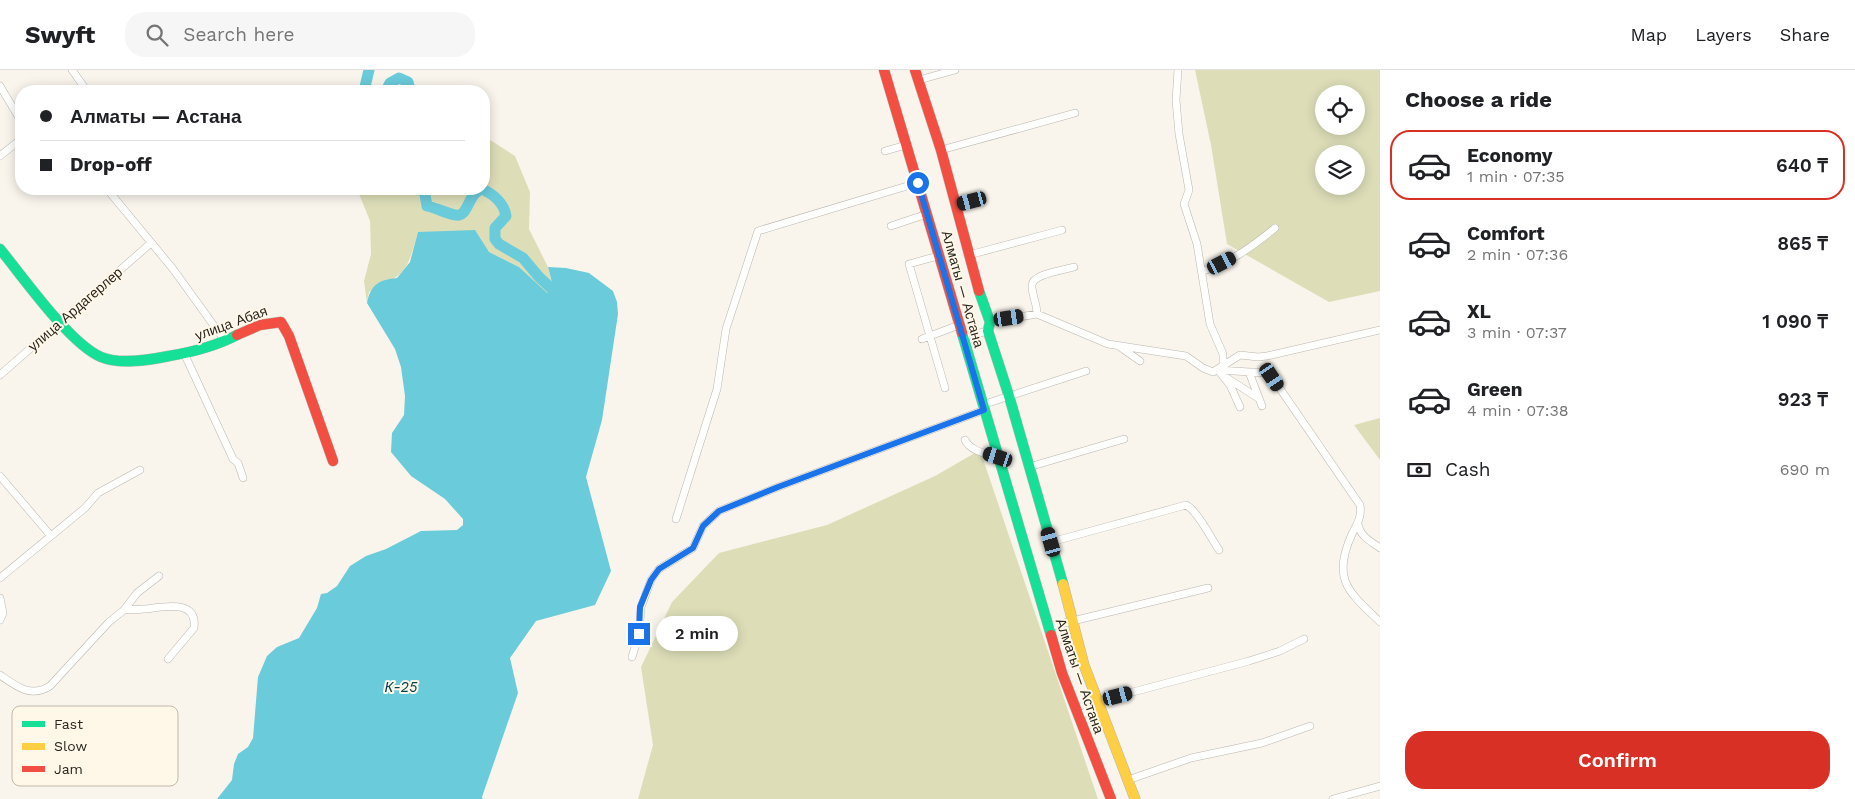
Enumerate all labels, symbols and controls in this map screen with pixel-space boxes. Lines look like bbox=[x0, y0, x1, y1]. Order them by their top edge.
search box bbox=[125, 12, 475, 57]
text: Swyft bbox=[25, 21, 95, 49]
icon: search bbox=[143, 21, 171, 49]
text: Search here bbox=[183, 23, 295, 46]
text: Map bbox=[1630, 24, 1667, 45]
text: Layers bbox=[1695, 24, 1752, 45]
text: Share bbox=[1780, 24, 1830, 45]
map controls bbox=[1315, 85, 1365, 195]
button: locate bbox=[1315, 85, 1365, 135]
text: Choose a ride bbox=[1405, 87, 1552, 112]
text: Алматы — Астана bbox=[70, 105, 242, 128]
icon: car bbox=[1407, 143, 1452, 188]
text: Economy bbox=[1467, 144, 1552, 167]
button: layers bbox=[1315, 145, 1365, 195]
text: Drop-off bbox=[70, 153, 152, 176]
text: 640 ₸ bbox=[1776, 154, 1828, 177]
text: 1 min · 07:35 bbox=[1467, 167, 1565, 186]
route start bbox=[907, 172, 929, 194]
car bbox=[955, 190, 988, 212]
icon: car bbox=[1407, 221, 1452, 266]
text: Comfort bbox=[1467, 222, 1545, 245]
street label: Алматы — Астана bbox=[939, 229, 987, 349]
text: 865 ₸ bbox=[1777, 232, 1828, 255]
text: 2 min · 07:36 bbox=[1467, 245, 1568, 264]
car bbox=[1205, 250, 1238, 276]
street label: улица Ардагерлер bbox=[25, 264, 126, 354]
icon: car bbox=[1407, 299, 1452, 344]
text: XL bbox=[1467, 300, 1491, 323]
street label: улица Абая bbox=[193, 303, 269, 343]
car bbox=[993, 308, 1024, 328]
text: 1 090 ₸ bbox=[1762, 310, 1828, 333]
text: 3 min · 07:37 bbox=[1467, 323, 1567, 342]
car bbox=[1257, 360, 1286, 394]
icon: car bbox=[1407, 377, 1452, 422]
text: Green bbox=[1467, 378, 1523, 401]
text: 923 ₸ bbox=[1778, 388, 1828, 411]
text: 4 min · 07:38 bbox=[1467, 401, 1569, 420]
car bbox=[981, 445, 1014, 469]
icon: cash bbox=[1405, 456, 1433, 484]
text: Cash bbox=[1445, 458, 1491, 481]
text: 690 m bbox=[1780, 460, 1830, 479]
car bbox=[1039, 526, 1062, 558]
callout: 2 min bbox=[656, 616, 739, 652]
street label: Алматы — Астана bbox=[1053, 616, 1107, 736]
route end bbox=[628, 623, 650, 645]
text: 2 min bbox=[675, 624, 719, 643]
water label: К-25 bbox=[385, 678, 418, 696]
car bbox=[1101, 685, 1134, 707]
legend bbox=[12, 706, 178, 786]
text: Fast bbox=[54, 716, 83, 732]
button: Confirm bbox=[1405, 731, 1830, 789]
text: Slow bbox=[54, 738, 87, 754]
text: Jam bbox=[54, 761, 83, 777]

